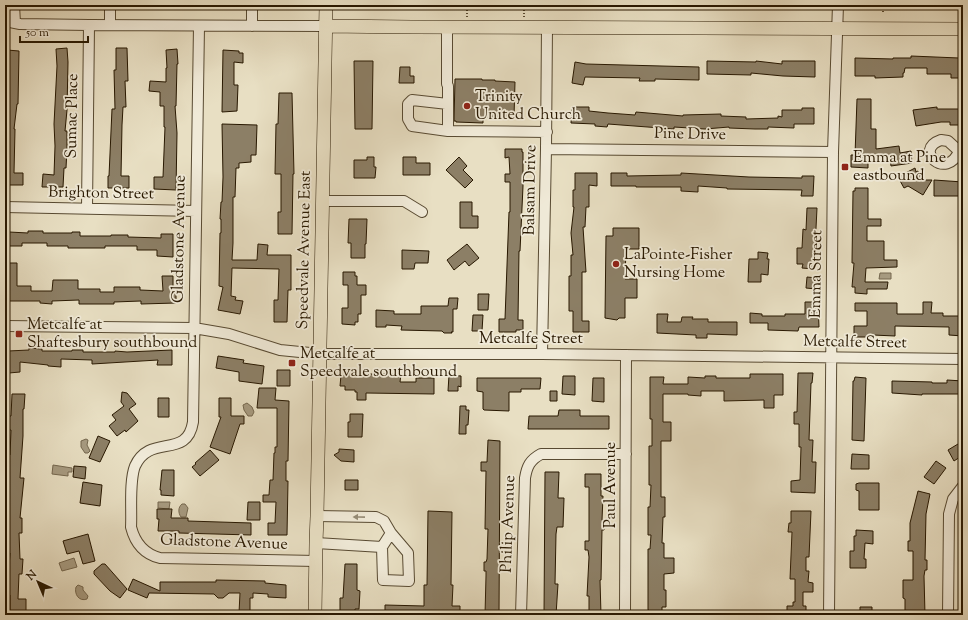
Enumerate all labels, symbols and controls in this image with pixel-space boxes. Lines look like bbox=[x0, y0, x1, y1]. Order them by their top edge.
scale bar bbox=[20, 18, 88, 44]
text: 50 m bbox=[25, 24, 49, 42]
street label: Sumac Place bbox=[61, 73, 85, 159]
place label: Trinity United Church bbox=[475, 86, 582, 127]
marker: Trinity United Church bbox=[462, 101, 472, 111]
street label: Pine Drive bbox=[654, 123, 726, 147]
street label: Balsam Drive bbox=[519, 144, 543, 236]
place label: Emma at Pine eastbound bbox=[853, 147, 946, 188]
marker: Emma at Pine eastbound bbox=[840, 162, 850, 172]
street label: Speedvale Avenue East bbox=[292, 170, 318, 330]
street label: Gladstone Avenue bbox=[167, 175, 193, 303]
street label: Brighton Street bbox=[48, 182, 155, 206]
street label: Emma Street bbox=[805, 229, 829, 318]
place label: LaPointe-Fisher Nursing Home bbox=[624, 244, 732, 285]
marker: LaPointe-Fisher Nursing Home bbox=[611, 259, 621, 269]
place label: Metcalfe at Shaftesbury southbound bbox=[27, 314, 197, 355]
street label: Metcalfe Street bbox=[479, 328, 583, 351]
marker: Metcalfe at Shaftesbury southbound bbox=[14, 329, 24, 339]
street label: Metcalfe Street bbox=[803, 331, 908, 355]
place label: Metcalfe at Speedvale southbound bbox=[300, 343, 457, 384]
marker: Metcalfe at Speedvale southbound bbox=[287, 358, 297, 368]
street label: Paul Avenue bbox=[600, 442, 623, 528]
street label: Philip Avenue bbox=[496, 475, 522, 573]
one-way arrow bbox=[352, 514, 365, 520]
street label: Gladstone Avenue bbox=[160, 529, 288, 557]
north arrow bbox=[18, 562, 58, 602]
text: N bbox=[22, 567, 41, 585]

